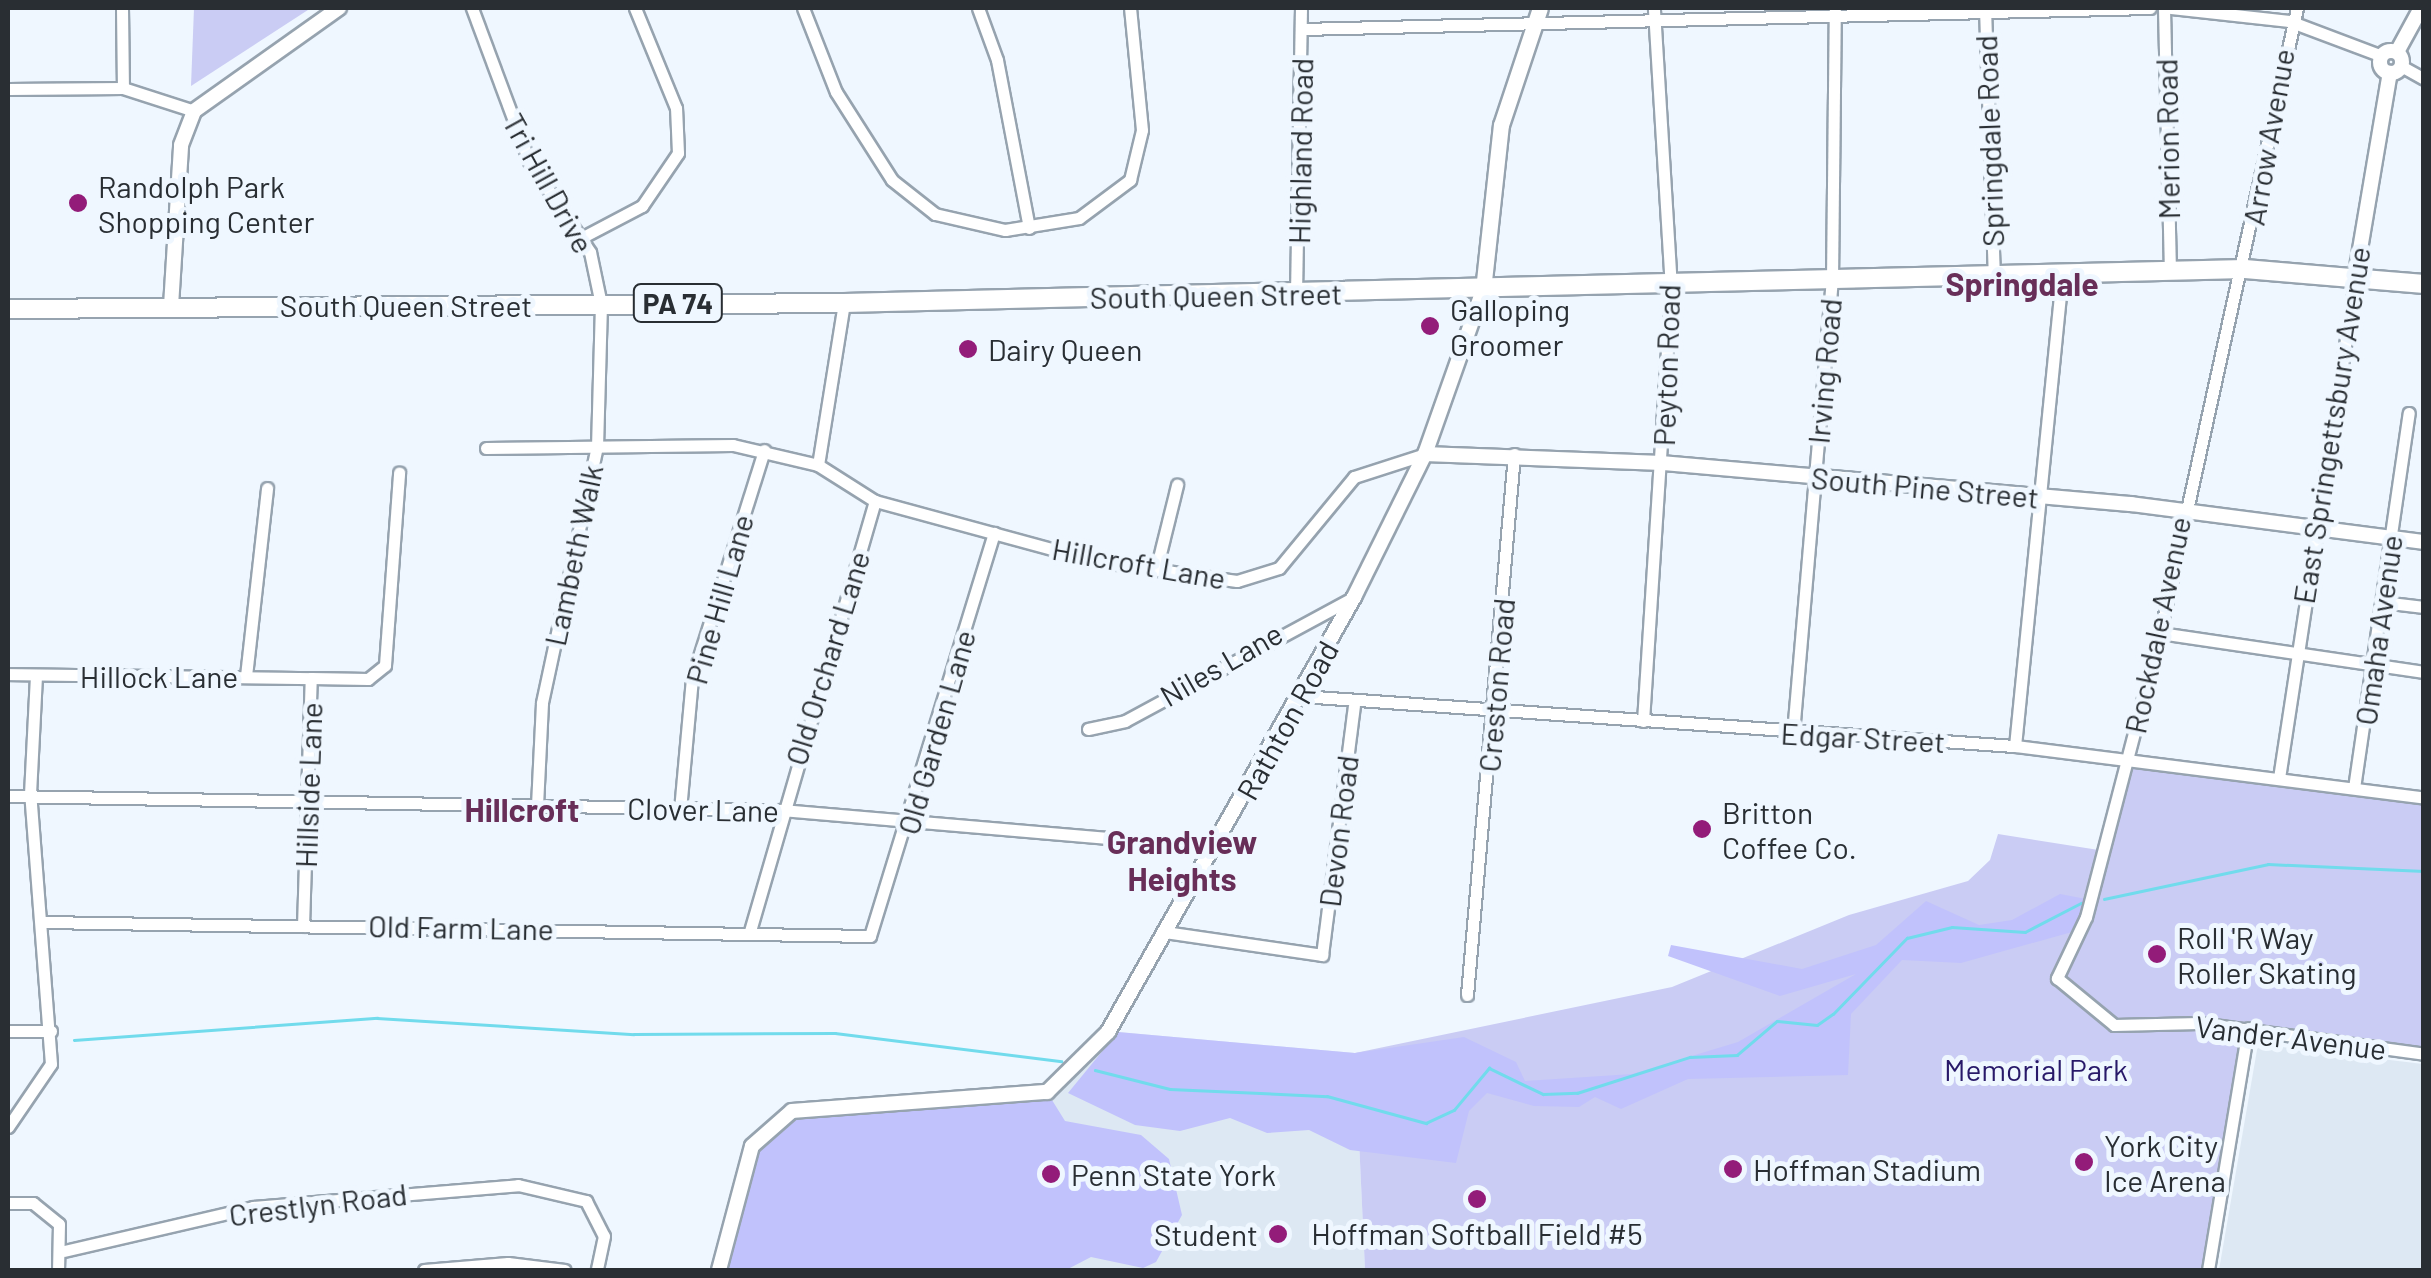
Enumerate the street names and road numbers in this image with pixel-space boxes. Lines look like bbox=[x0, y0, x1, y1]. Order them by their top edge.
street label: Springdale Road bbox=[1967, 35, 2011, 247]
street label: Arrow Avenue bbox=[2235, 46, 2301, 228]
street label: Highland Road bbox=[1280, 58, 1320, 244]
street label: Merion Road bbox=[2148, 58, 2186, 220]
street label: Tri Hill Drive bbox=[496, 107, 602, 259]
street label: East Springettsbury Avenue bbox=[2285, 244, 2377, 606]
street label: South Queen Street bbox=[1089, 275, 1343, 315]
road number: PA 74 bbox=[630, 280, 726, 326]
street label: Peyton Road bbox=[1645, 283, 1687, 447]
street label: South Queen Street bbox=[280, 287, 532, 323]
street label: Irving Road bbox=[1800, 297, 1848, 445]
street label: South Pine Street bbox=[1810, 459, 2040, 515]
street label: Lambeth Walk bbox=[536, 461, 610, 649]
street label: Pine Hill Lane bbox=[678, 510, 760, 688]
street label: Rockdale Avenue bbox=[2116, 513, 2198, 737]
street label: Hillcroft Lane bbox=[1049, 530, 1229, 596]
street label: Omaha Avenue bbox=[2347, 533, 2409, 727]
street label: Old Orchard Lane bbox=[777, 547, 877, 769]
street label: Creston Road bbox=[1470, 597, 1522, 773]
street label: Niles Lane bbox=[1153, 615, 1289, 713]
street label: Old Garden Lane bbox=[890, 626, 982, 838]
street label: Rathton Road bbox=[1229, 634, 1345, 806]
street label: Hillock Lane bbox=[80, 658, 238, 694]
street label: Hillside Lane bbox=[287, 702, 329, 868]
street label: Edgar Street bbox=[1780, 715, 1946, 759]
street label: Devon Road bbox=[1311, 753, 1365, 909]
street label: Clover Lane bbox=[627, 790, 779, 828]
street label: Old Farm Lane bbox=[368, 907, 554, 947]
street label: Vander Avenue bbox=[2193, 1007, 2389, 1067]
street label: Crestlyn Road bbox=[227, 1175, 409, 1233]

